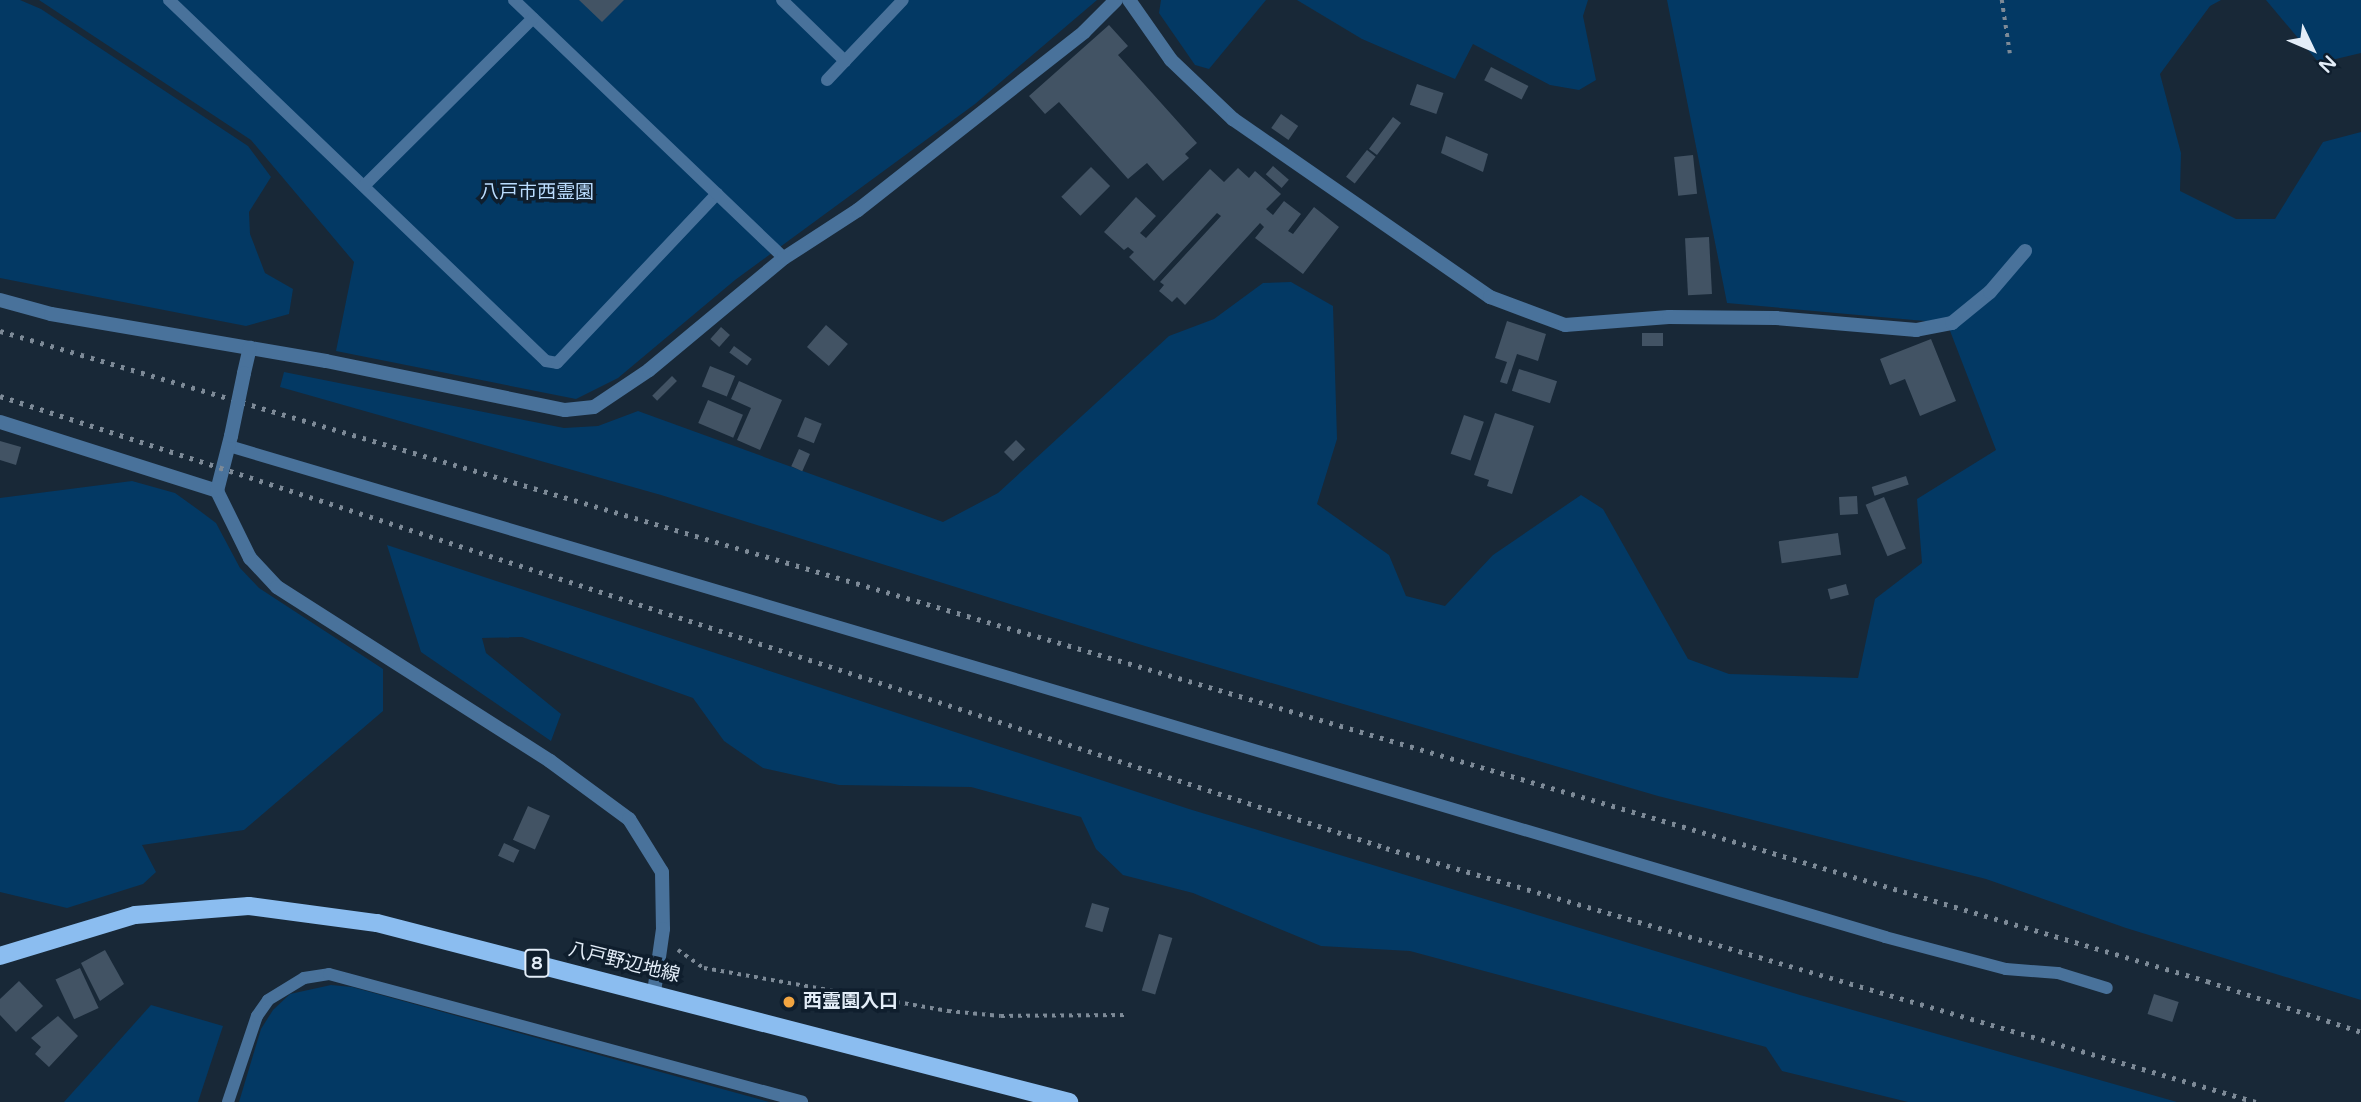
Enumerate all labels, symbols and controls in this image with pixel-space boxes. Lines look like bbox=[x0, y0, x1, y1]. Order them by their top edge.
north arrow bbox=[2277, 14, 2347, 84]
text: N bbox=[2314, 50, 2340, 77]
park label: 八戸市西霊園 bbox=[480, 182, 594, 204]
street label: 八戸野辺地線 bbox=[566, 938, 682, 988]
road number: 8 bbox=[523, 948, 551, 978]
place label: 西霊園入口 bbox=[803, 991, 898, 1013]
marker: 西霊園入口 bbox=[781, 994, 797, 1010]

